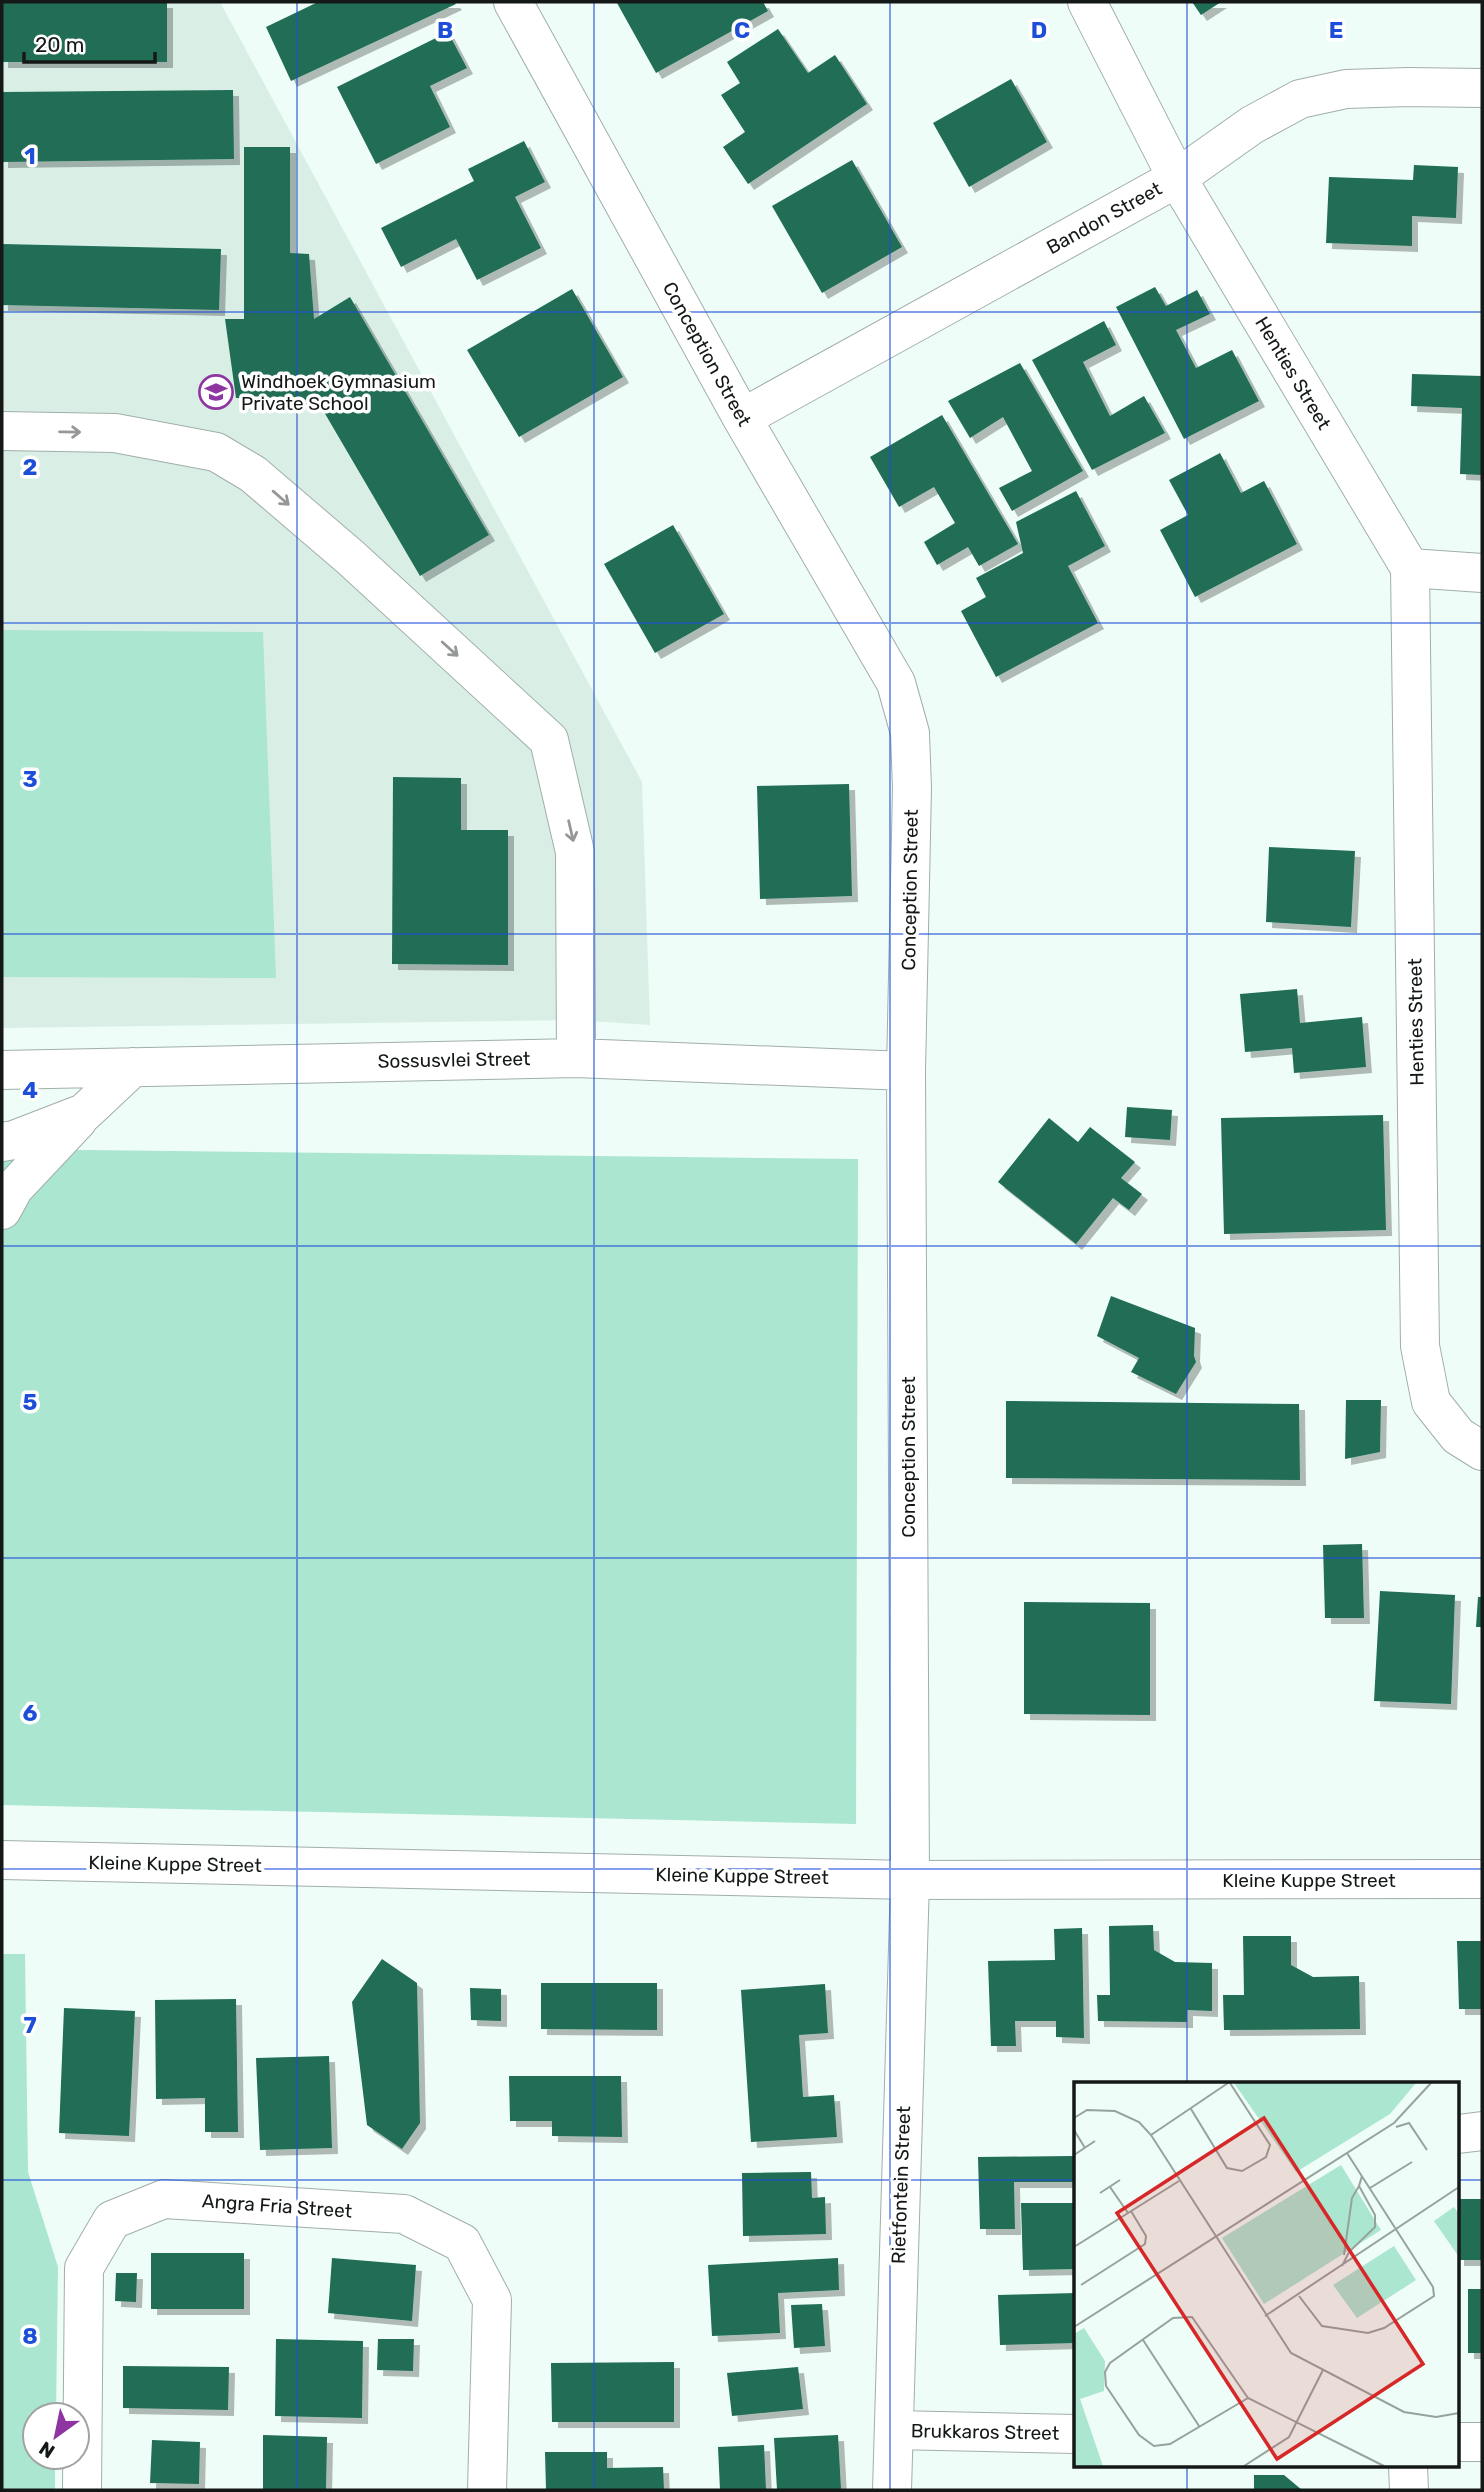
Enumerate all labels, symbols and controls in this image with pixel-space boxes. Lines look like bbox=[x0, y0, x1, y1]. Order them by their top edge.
text: B bbox=[437, 16, 453, 44]
text: C bbox=[734, 16, 750, 44]
text: D bbox=[1031, 16, 1047, 44]
text: E bbox=[1329, 16, 1343, 44]
scale bar bbox=[24, 21, 156, 65]
text: 20 m bbox=[35, 32, 84, 57]
text: 1 bbox=[24, 142, 36, 170]
street label: Bandon Street bbox=[1042, 177, 1166, 259]
street label: Conception Street bbox=[658, 278, 756, 431]
street label: Henties Street bbox=[1250, 312, 1336, 434]
place label: Windhoek Gymnasium Private School bbox=[241, 370, 436, 415]
school or university icon: Windhoek Gymnasium Private School bbox=[197, 373, 235, 411]
one-way arrow bbox=[58, 426, 81, 439]
text: 2 bbox=[23, 453, 37, 481]
one-way arrow bbox=[272, 490, 290, 506]
one-way arrow bbox=[441, 641, 458, 658]
text: 3 bbox=[22, 765, 38, 793]
street label: Conception Street bbox=[897, 809, 923, 971]
one-way arrow bbox=[564, 819, 578, 842]
street label: Henties Street bbox=[1403, 957, 1429, 1086]
street label: Sossusvlei Street bbox=[377, 1047, 531, 1073]
text: 4 bbox=[22, 1076, 38, 1104]
street label: Conception Street bbox=[897, 1376, 920, 1538]
text: 5 bbox=[23, 1388, 38, 1416]
text: 6 bbox=[23, 1699, 38, 1727]
street label: Kleine Kuppe Street bbox=[88, 1851, 262, 1877]
street label: Kleine Kuppe Street bbox=[655, 1863, 829, 1889]
street label: Kleine Kuppe Street bbox=[1222, 1869, 1396, 1892]
text: 7 bbox=[23, 2011, 37, 2039]
inset map bbox=[1074, 2082, 1460, 2468]
street label: Rietfontein Street bbox=[887, 2105, 915, 2264]
street label: Angra Fria Street bbox=[201, 2189, 353, 2223]
text: 8 bbox=[22, 2322, 38, 2350]
north arrow bbox=[21, 2401, 91, 2471]
street label: Brukkaros Street bbox=[911, 2419, 1060, 2445]
text: N bbox=[35, 2436, 59, 2463]

